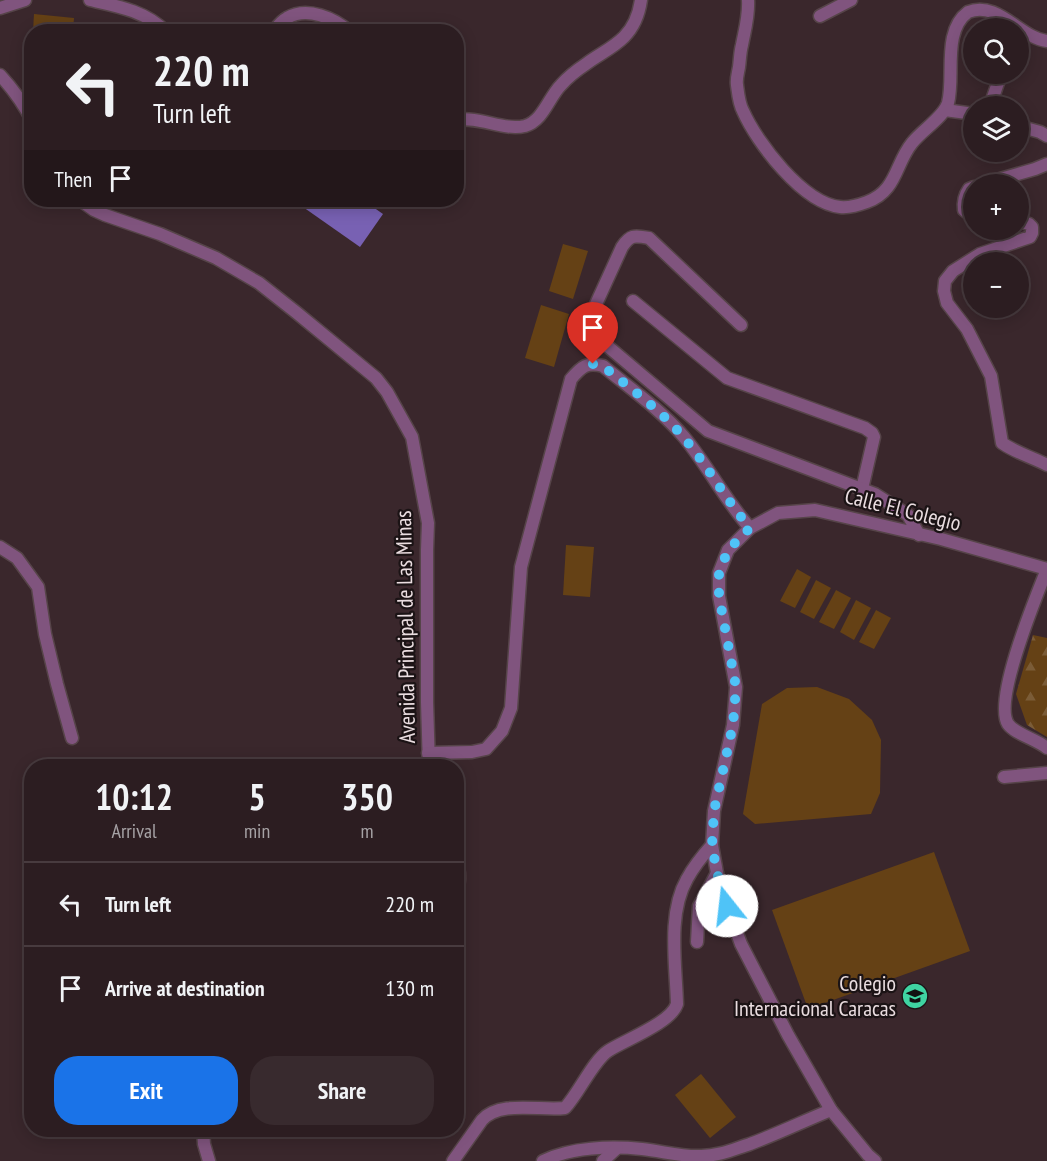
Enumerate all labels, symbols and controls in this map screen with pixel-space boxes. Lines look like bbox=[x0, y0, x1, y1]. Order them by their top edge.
map controls bbox=[963, 18, 1029, 318]
button: search bbox=[963, 18, 1029, 84]
text: 220 m bbox=[153, 43, 250, 98]
icon: left bbox=[54, 48, 132, 126]
text: Turn left bbox=[153, 96, 231, 130]
button: layers bbox=[963, 96, 1029, 162]
icon: arrive bbox=[104, 162, 137, 195]
text: Then bbox=[54, 165, 92, 193]
button: + bbox=[963, 174, 1029, 240]
button: − bbox=[963, 252, 1029, 318]
pin bbox=[567, 302, 618, 364]
icon: arrive bbox=[576, 311, 609, 344]
street label: Calle El Colegio bbox=[842, 481, 964, 537]
street label: Avenida Principal de Las Minas bbox=[389, 510, 421, 744]
text: 10:12 bbox=[95, 773, 173, 820]
text: 5 bbox=[248, 773, 266, 820]
text: 350 bbox=[341, 773, 393, 820]
text: Arrival bbox=[111, 818, 157, 844]
text: min bbox=[244, 818, 270, 844]
text: m bbox=[361, 818, 374, 844]
position arrow bbox=[695, 874, 759, 938]
icon: left bbox=[54, 888, 87, 921]
text: Turn left bbox=[105, 890, 171, 918]
text: 220 m bbox=[385, 890, 434, 918]
place label: Colegio Internacional Caracas bbox=[734, 969, 896, 1022]
icon: arrive bbox=[54, 972, 87, 1005]
text: Arrive at destination bbox=[105, 974, 265, 1002]
text: 130 m bbox=[385, 974, 434, 1002]
school or university icon: Colegio Internacional Caracas bbox=[900, 981, 930, 1011]
button: Exit bbox=[54, 1056, 238, 1125]
button: Share bbox=[250, 1056, 434, 1125]

